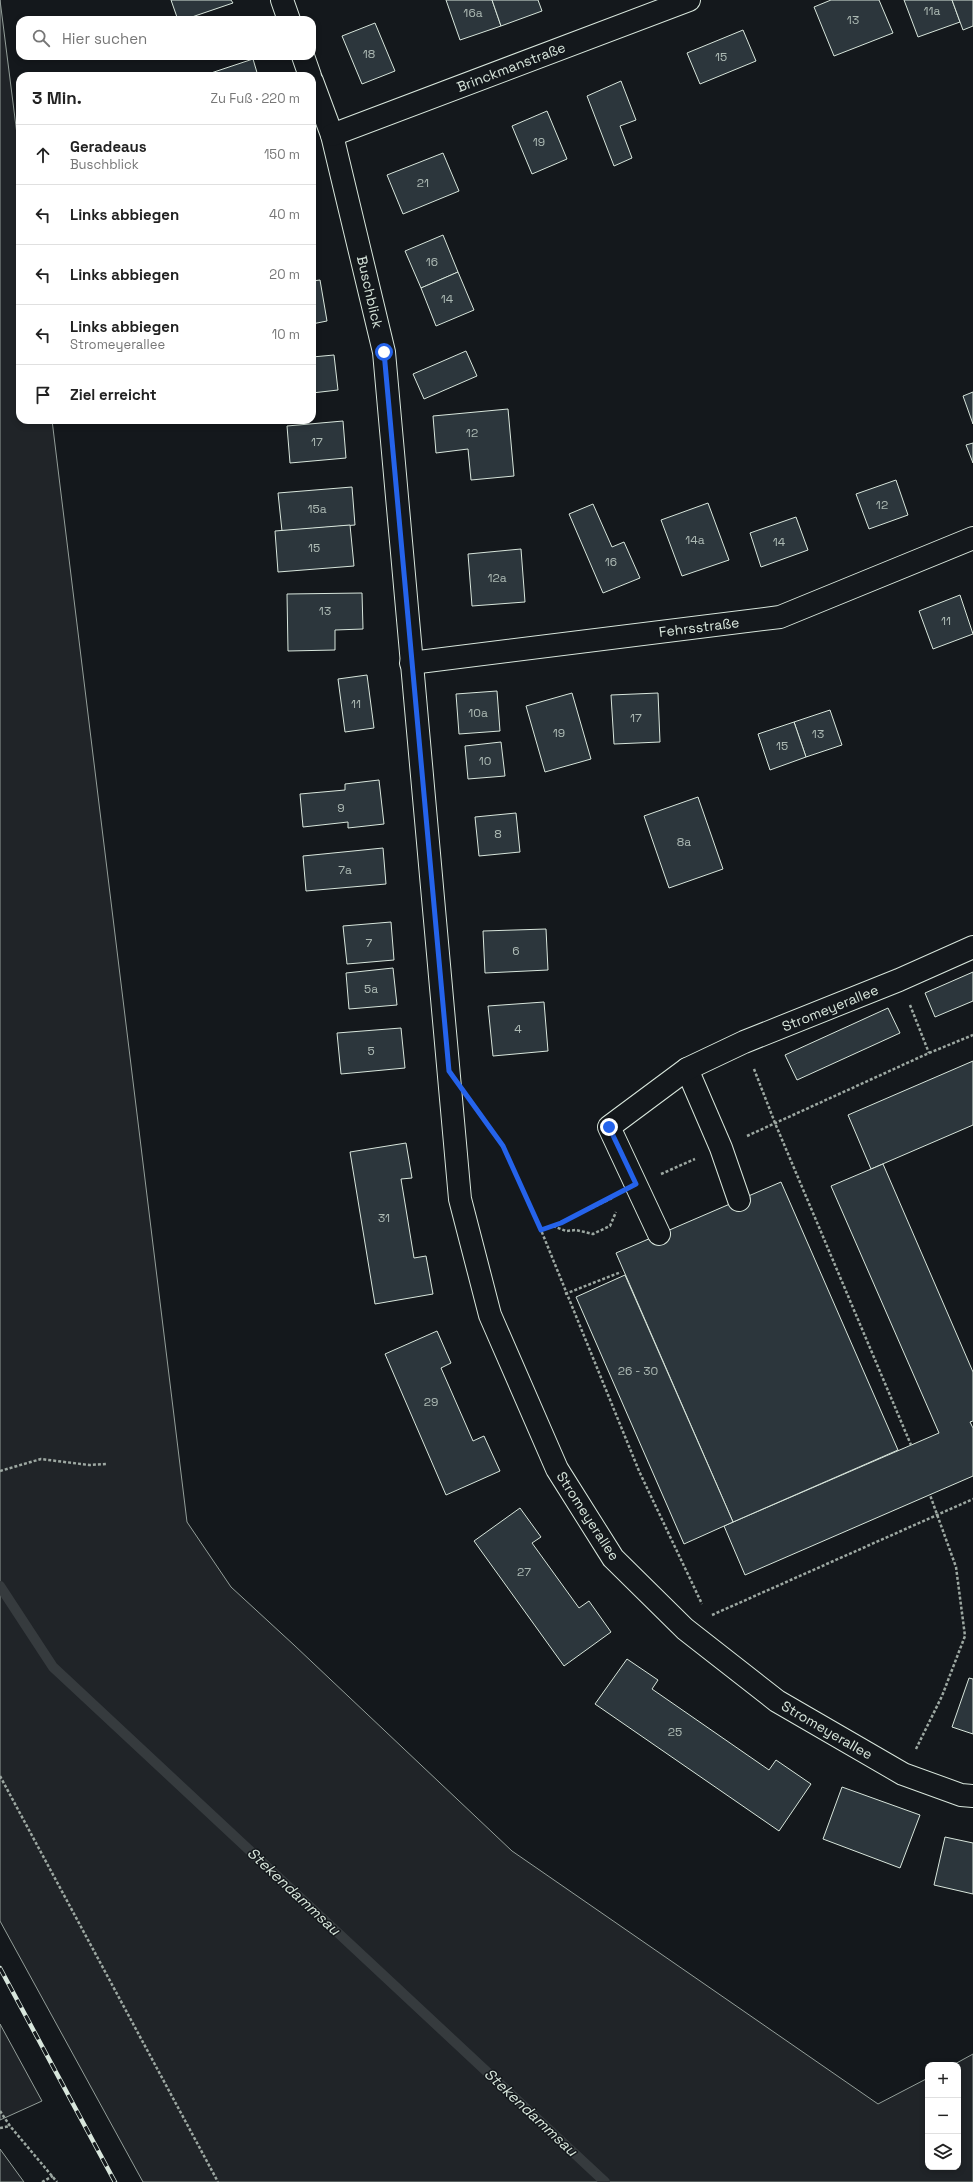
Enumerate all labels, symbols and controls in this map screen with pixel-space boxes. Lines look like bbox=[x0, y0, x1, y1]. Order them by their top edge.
house number: 11a bbox=[924, 3, 941, 19]
house number: 16a bbox=[463, 5, 483, 21]
house number: 13 bbox=[847, 12, 859, 28]
search box bbox=[16, 16, 316, 60]
icon: search bbox=[30, 27, 52, 49]
text: Hier suchen bbox=[62, 29, 147, 48]
street label: Brinckmanstraße bbox=[454, 38, 568, 96]
house number: 18 bbox=[363, 46, 375, 62]
house number: 15 bbox=[715, 49, 727, 65]
text: 3 Min. bbox=[32, 87, 82, 109]
text: Zu Fuß · 220 m bbox=[210, 90, 300, 107]
house number: 19 bbox=[533, 134, 545, 150]
text: Geradeaus bbox=[70, 137, 147, 156]
icon: ahead bbox=[32, 144, 54, 166]
text: 150 m bbox=[264, 146, 300, 163]
text: Buschblick bbox=[70, 156, 139, 173]
house number: 21 bbox=[417, 175, 429, 191]
icon: left bbox=[32, 204, 54, 226]
text: Links abbiegen bbox=[70, 205, 179, 224]
text: 40 m bbox=[269, 206, 300, 223]
street label: Buschblick bbox=[353, 254, 387, 330]
house number: 16 bbox=[426, 254, 438, 270]
icon: left bbox=[32, 264, 54, 286]
text: Links abbiegen bbox=[70, 265, 179, 284]
text: 20 m bbox=[269, 266, 300, 283]
house number: 14 bbox=[441, 291, 454, 307]
text: Links abbiegen bbox=[70, 317, 179, 336]
icon: left bbox=[32, 324, 54, 346]
text: 10 m bbox=[272, 326, 300, 343]
text: Stromeyerallee bbox=[70, 336, 165, 353]
route start bbox=[375, 343, 393, 361]
icon: arrive bbox=[32, 384, 54, 406]
text: Ziel erreicht bbox=[70, 385, 157, 404]
house number: 12 bbox=[466, 425, 478, 441]
house number: 17 bbox=[311, 434, 323, 450]
house number: 12 bbox=[876, 497, 888, 513]
house number: 15a bbox=[307, 501, 327, 517]
house number: 14a bbox=[685, 532, 705, 548]
house number: 14 bbox=[773, 534, 786, 550]
house number: 15 bbox=[308, 540, 320, 556]
house number: 16 bbox=[605, 554, 617, 570]
house number: 12a bbox=[487, 570, 507, 586]
house number: 13 bbox=[319, 603, 331, 619]
street label: Fehrsstraße bbox=[658, 613, 740, 641]
house number: 11 bbox=[941, 613, 951, 629]
house number: 11 bbox=[351, 696, 361, 712]
house number: 10a bbox=[468, 705, 488, 721]
house number: 17 bbox=[630, 710, 642, 726]
house number: 19 bbox=[553, 725, 565, 741]
house number: 13 bbox=[812, 726, 824, 742]
house number: 15 bbox=[776, 738, 788, 754]
house number: 10 bbox=[479, 753, 491, 769]
house number: 9 bbox=[337, 800, 345, 816]
house number: 8 bbox=[494, 826, 502, 842]
house number: 8a bbox=[677, 834, 691, 850]
house number: 7a bbox=[338, 862, 352, 878]
house number: 7 bbox=[366, 935, 373, 951]
house number: 6 bbox=[512, 943, 520, 959]
street label: Stromeyerallee bbox=[779, 980, 881, 1036]
house number: 5a bbox=[364, 981, 378, 997]
house number: 4 bbox=[514, 1021, 522, 1037]
house number: 5 bbox=[367, 1043, 375, 1059]
route end bbox=[600, 1118, 618, 1136]
house number: 31 bbox=[378, 1210, 390, 1226]
house number: 26 - 30 bbox=[618, 1363, 658, 1379]
house number: 29 bbox=[424, 1394, 438, 1410]
street label: Stromeyerallee bbox=[553, 1468, 623, 1564]
house number: 27 bbox=[517, 1564, 531, 1580]
street label: Stromeyerallee bbox=[778, 1697, 876, 1763]
house number: 25 bbox=[668, 1724, 682, 1740]
water label: Stekendammsau bbox=[244, 1843, 345, 1939]
map controls bbox=[925, 2062, 961, 2170]
button: + bbox=[925, 2062, 961, 2098]
water label: Stekendammsau bbox=[481, 2064, 582, 2160]
button: − bbox=[925, 2098, 961, 2134]
button: layers bbox=[925, 2134, 961, 2170]

